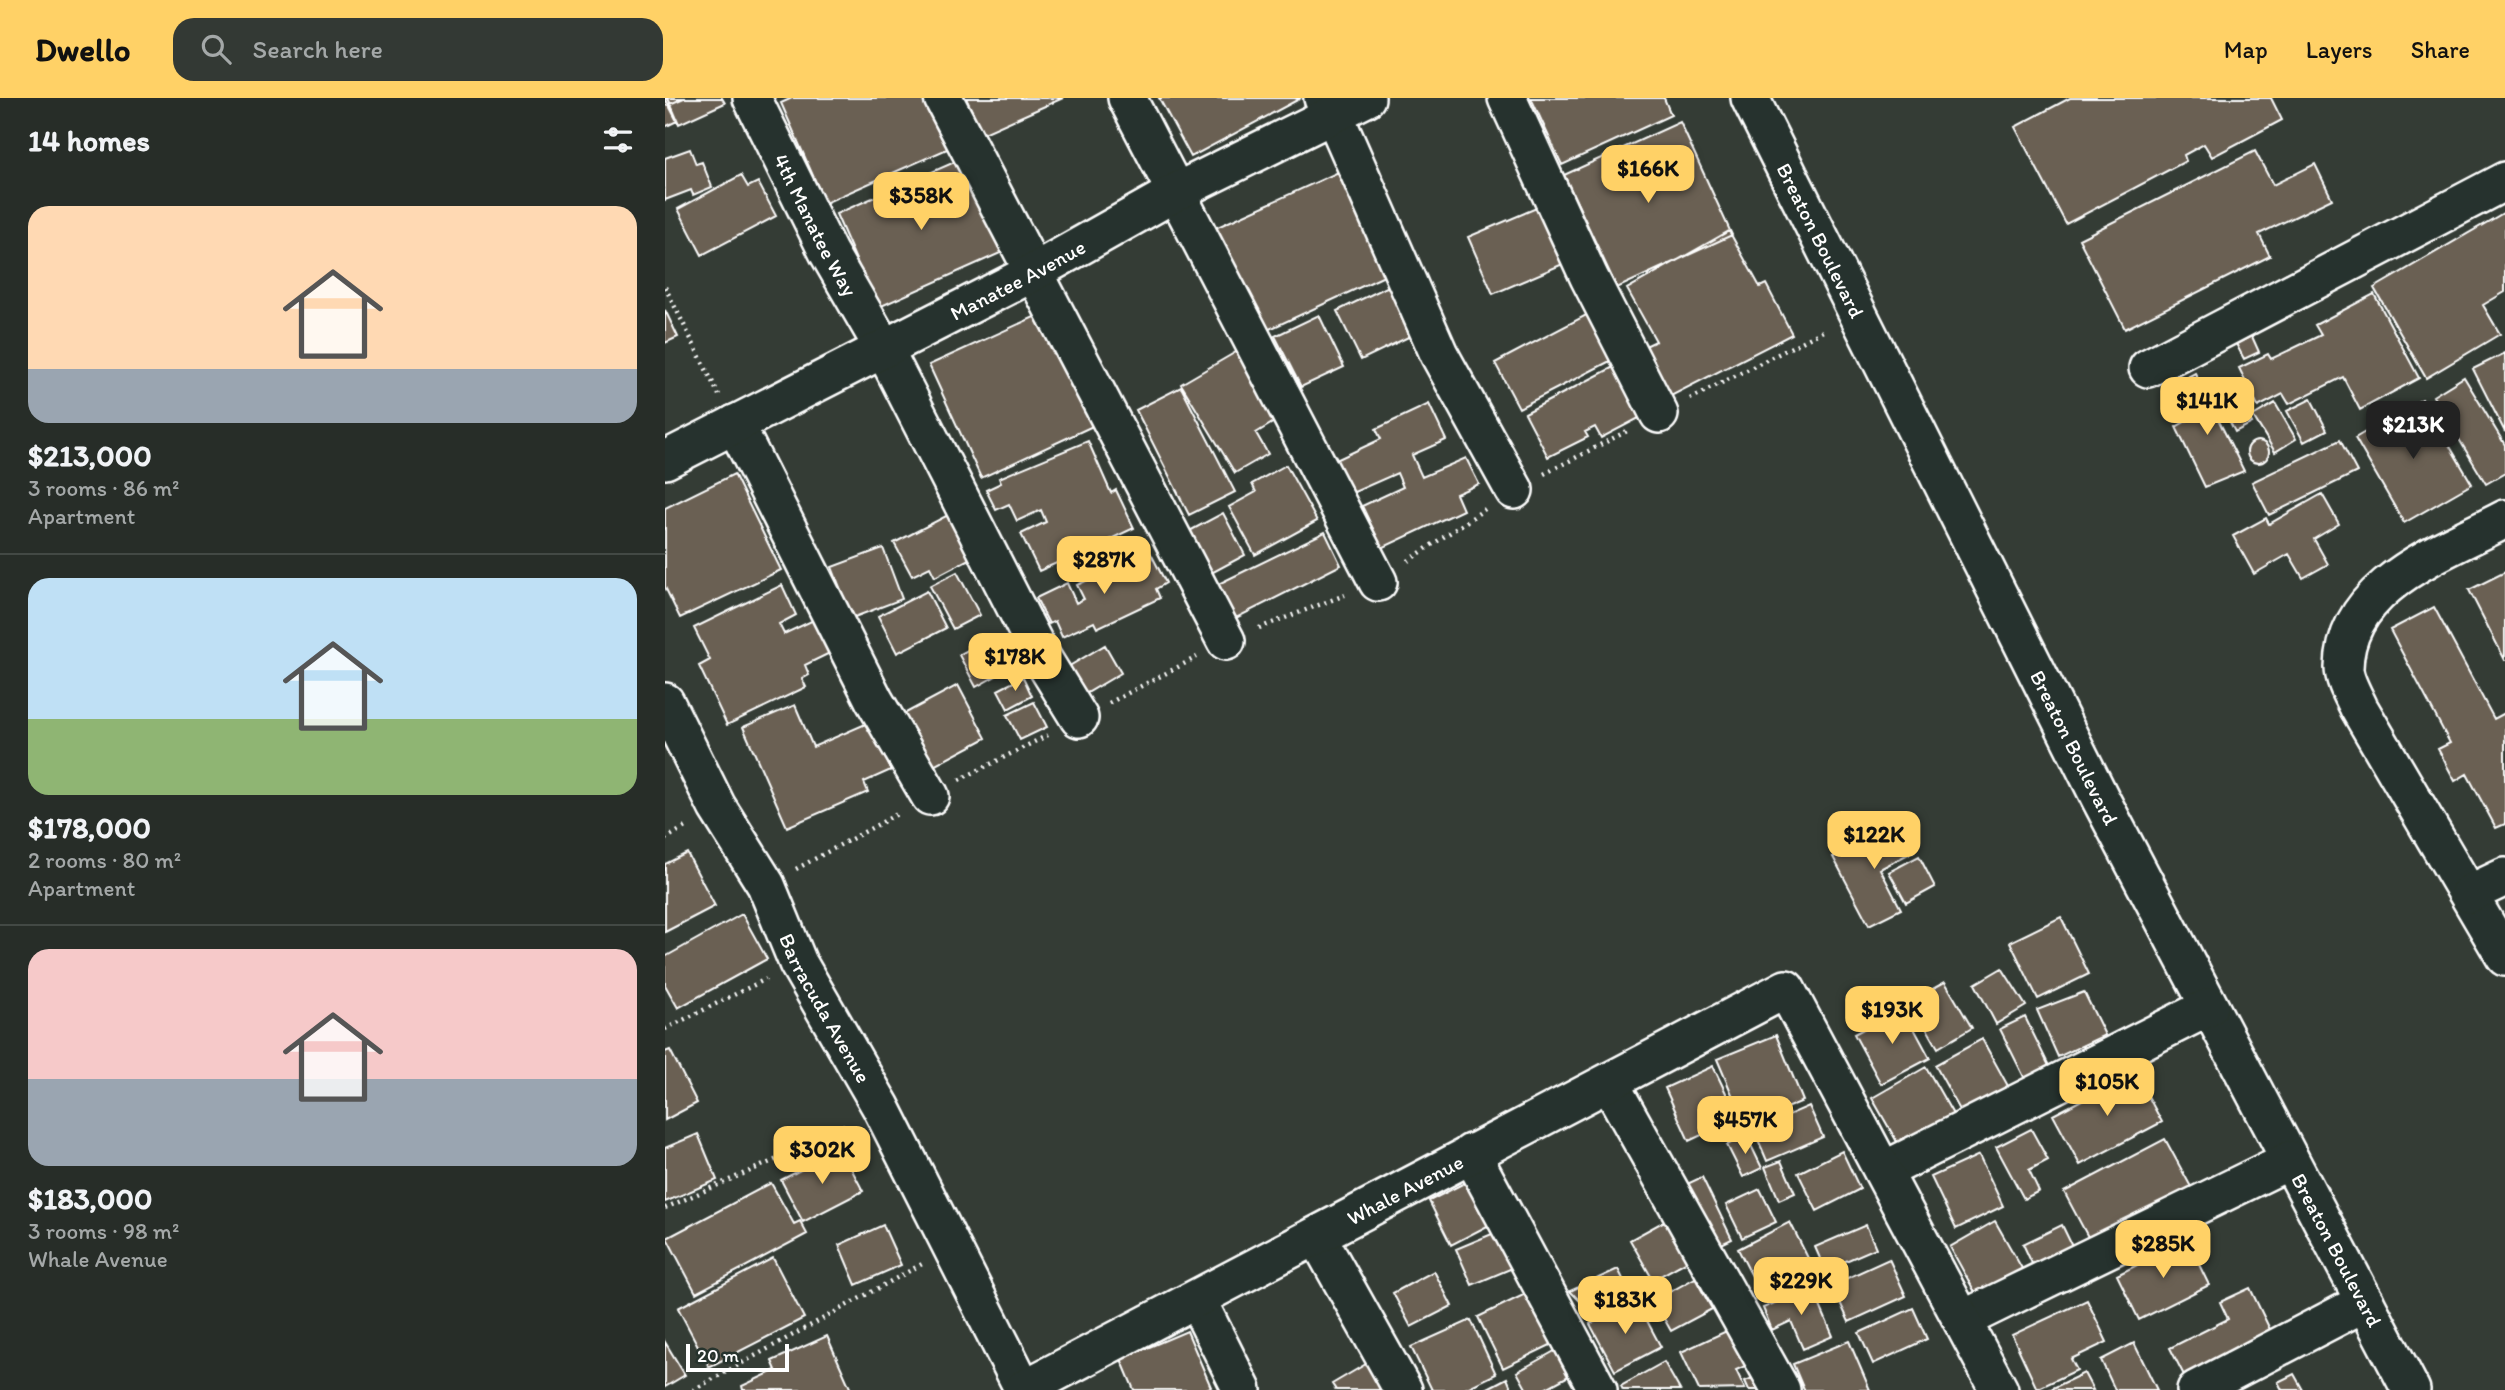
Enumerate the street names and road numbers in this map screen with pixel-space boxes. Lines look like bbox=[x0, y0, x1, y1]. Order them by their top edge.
street label: 4th Manatee Way bbox=[769, 150, 863, 300]
street label: Breaton Boulevard bbox=[1772, 159, 1870, 322]
street label: Manatee Avenue bbox=[946, 233, 1089, 325]
street label: Breaton Boulevard bbox=[2025, 666, 2124, 829]
street label: Barracuda Avenue bbox=[775, 930, 877, 1087]
street label: Whale Avenue bbox=[1342, 1148, 1467, 1230]
street label: Breaton Boulevard bbox=[2287, 1169, 2388, 1331]

